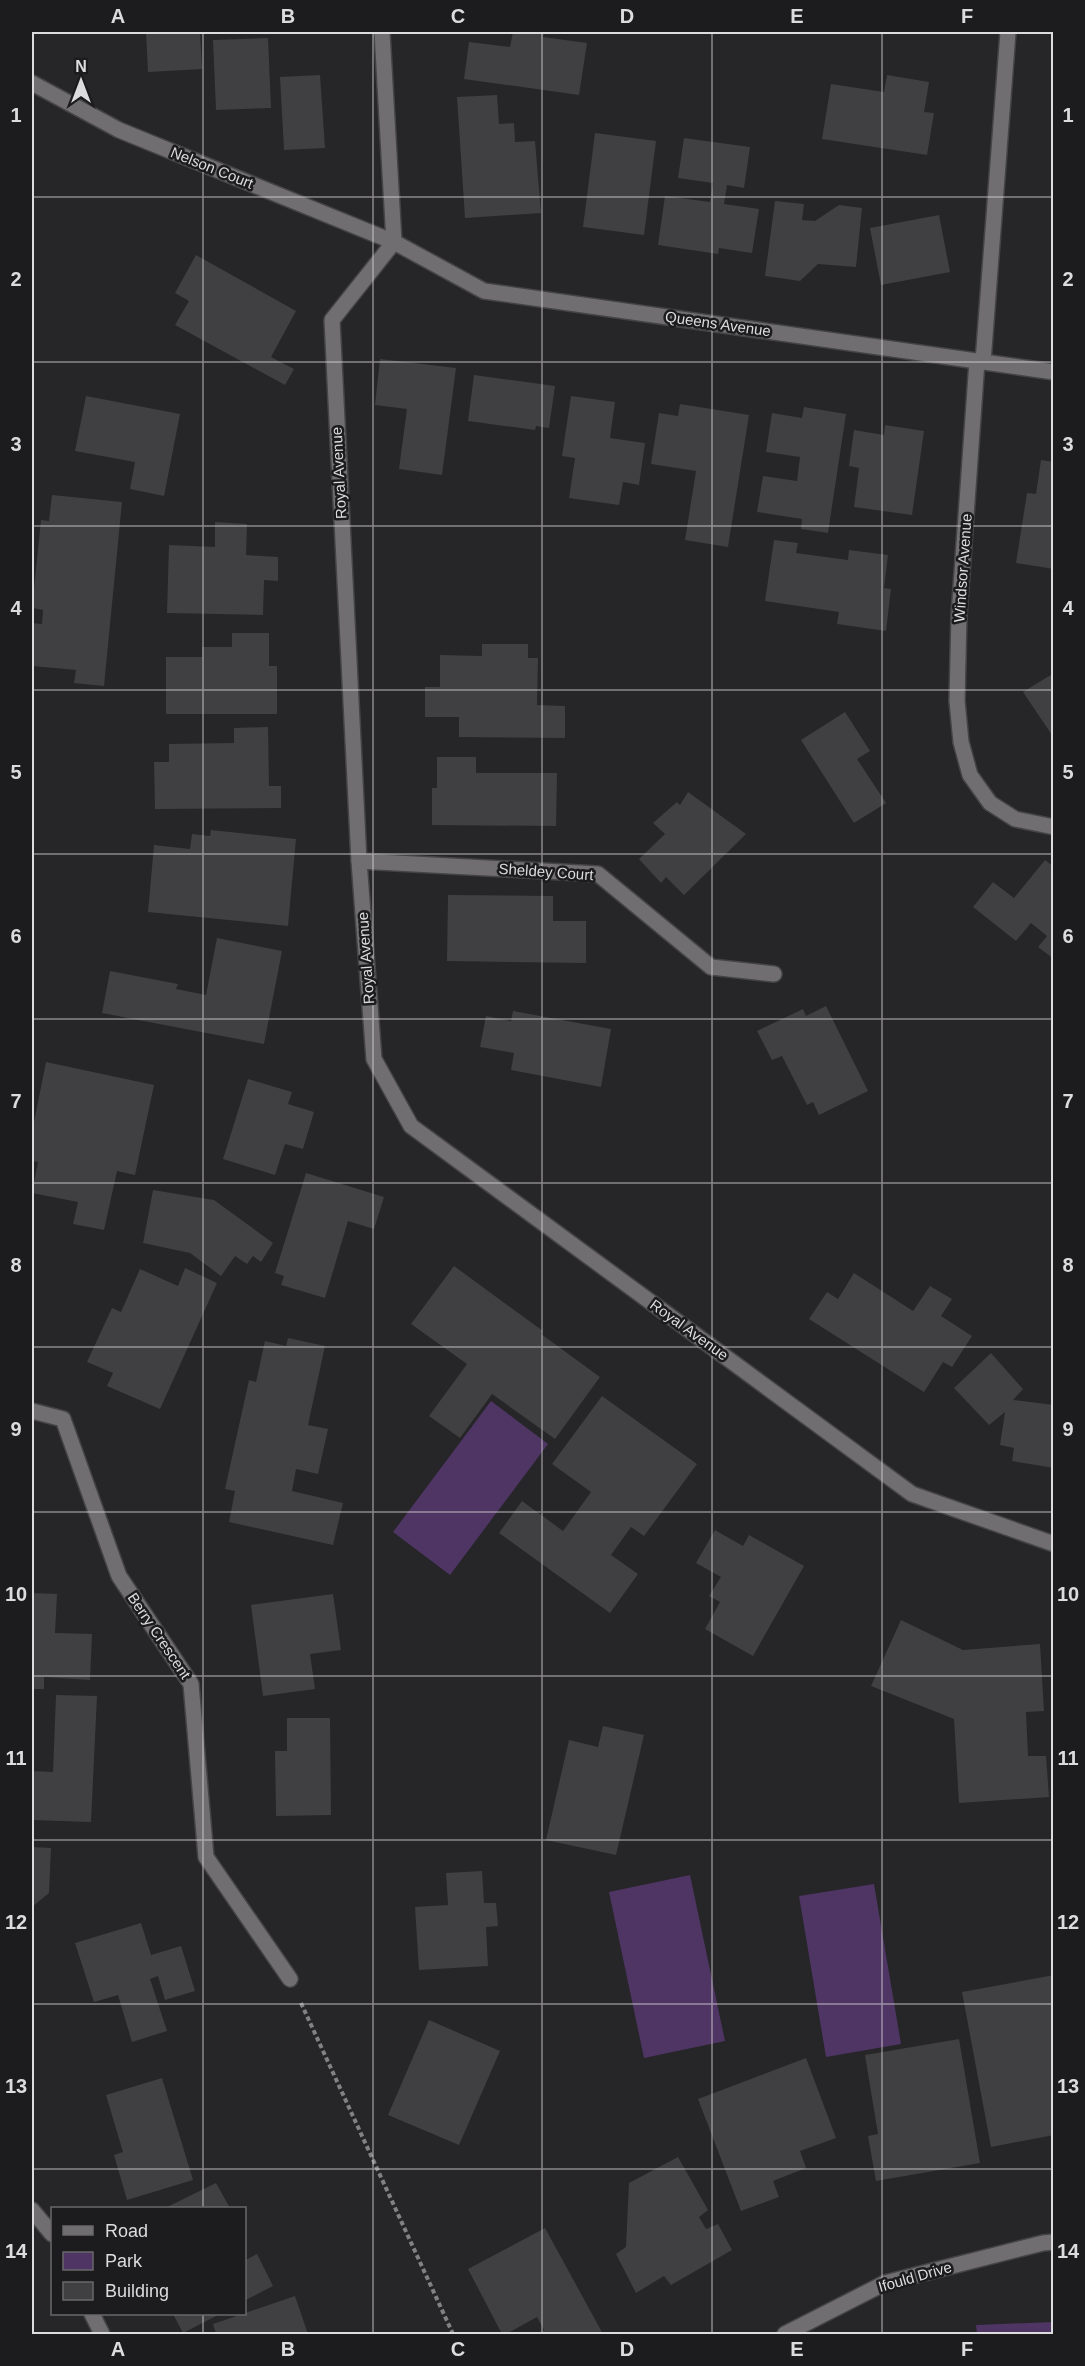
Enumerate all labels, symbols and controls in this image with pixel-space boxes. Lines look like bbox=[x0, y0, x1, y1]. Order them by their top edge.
text: A bbox=[111, 5, 125, 27]
text: B bbox=[281, 5, 295, 27]
text: C bbox=[451, 5, 465, 27]
text: D bbox=[620, 5, 634, 27]
text: E bbox=[790, 5, 804, 27]
text: F bbox=[961, 5, 973, 27]
north arrow bbox=[51, 51, 111, 111]
text: N bbox=[75, 58, 87, 75]
text: 1 bbox=[10, 104, 22, 126]
text: 1 bbox=[1062, 104, 1074, 126]
street label: Nelson Court bbox=[168, 143, 257, 192]
text: 2 bbox=[10, 268, 22, 290]
text: 2 bbox=[1062, 268, 1074, 290]
street label: Queens Avenue bbox=[664, 308, 772, 339]
street label: Royal Avenue bbox=[328, 426, 349, 520]
text: 3 bbox=[10, 433, 22, 455]
text: 3 bbox=[1062, 433, 1074, 455]
street label: Windsor Avenue bbox=[950, 513, 975, 623]
text: 4 bbox=[10, 597, 22, 619]
text: 4 bbox=[1062, 597, 1074, 619]
text: 5 bbox=[10, 761, 22, 783]
text: 5 bbox=[1062, 761, 1074, 783]
street label: Sheldey Court bbox=[498, 860, 595, 883]
street label: Royal Avenue bbox=[354, 911, 377, 1005]
text: 6 bbox=[10, 925, 22, 947]
text: 6 bbox=[1062, 925, 1074, 947]
text: 7 bbox=[10, 1090, 22, 1112]
text: 7 bbox=[1062, 1090, 1074, 1112]
text: 8 bbox=[10, 1254, 22, 1276]
text: 8 bbox=[1062, 1254, 1074, 1276]
street label: Royal Avenue bbox=[647, 1296, 732, 1364]
text: 9 bbox=[10, 1418, 22, 1440]
text: 9 bbox=[1062, 1418, 1074, 1440]
text: 10 bbox=[5, 1583, 27, 1605]
text: 10 bbox=[1057, 1583, 1079, 1605]
street label: Berry Crescent bbox=[124, 1590, 195, 1683]
text: 11 bbox=[5, 1747, 27, 1769]
text: 11 bbox=[1057, 1747, 1079, 1769]
text: 12 bbox=[5, 1911, 27, 1933]
text: 12 bbox=[1057, 1911, 1079, 1933]
text: 13 bbox=[5, 2075, 27, 2097]
text: 13 bbox=[1057, 2075, 1079, 2097]
legend bbox=[51, 2207, 246, 2315]
text: Road bbox=[105, 2221, 148, 2241]
text: 14 bbox=[5, 2240, 28, 2262]
text: 14 bbox=[1057, 2240, 1080, 2262]
text: Park bbox=[105, 2251, 143, 2271]
street label: Ifould Drive bbox=[876, 2258, 954, 2295]
text: Building bbox=[105, 2281, 169, 2301]
text: A bbox=[111, 2338, 125, 2360]
text: B bbox=[281, 2338, 295, 2360]
text: C bbox=[451, 2338, 465, 2360]
text: D bbox=[620, 2338, 634, 2360]
text: E bbox=[790, 2338, 804, 2360]
text: F bbox=[961, 2338, 973, 2360]

